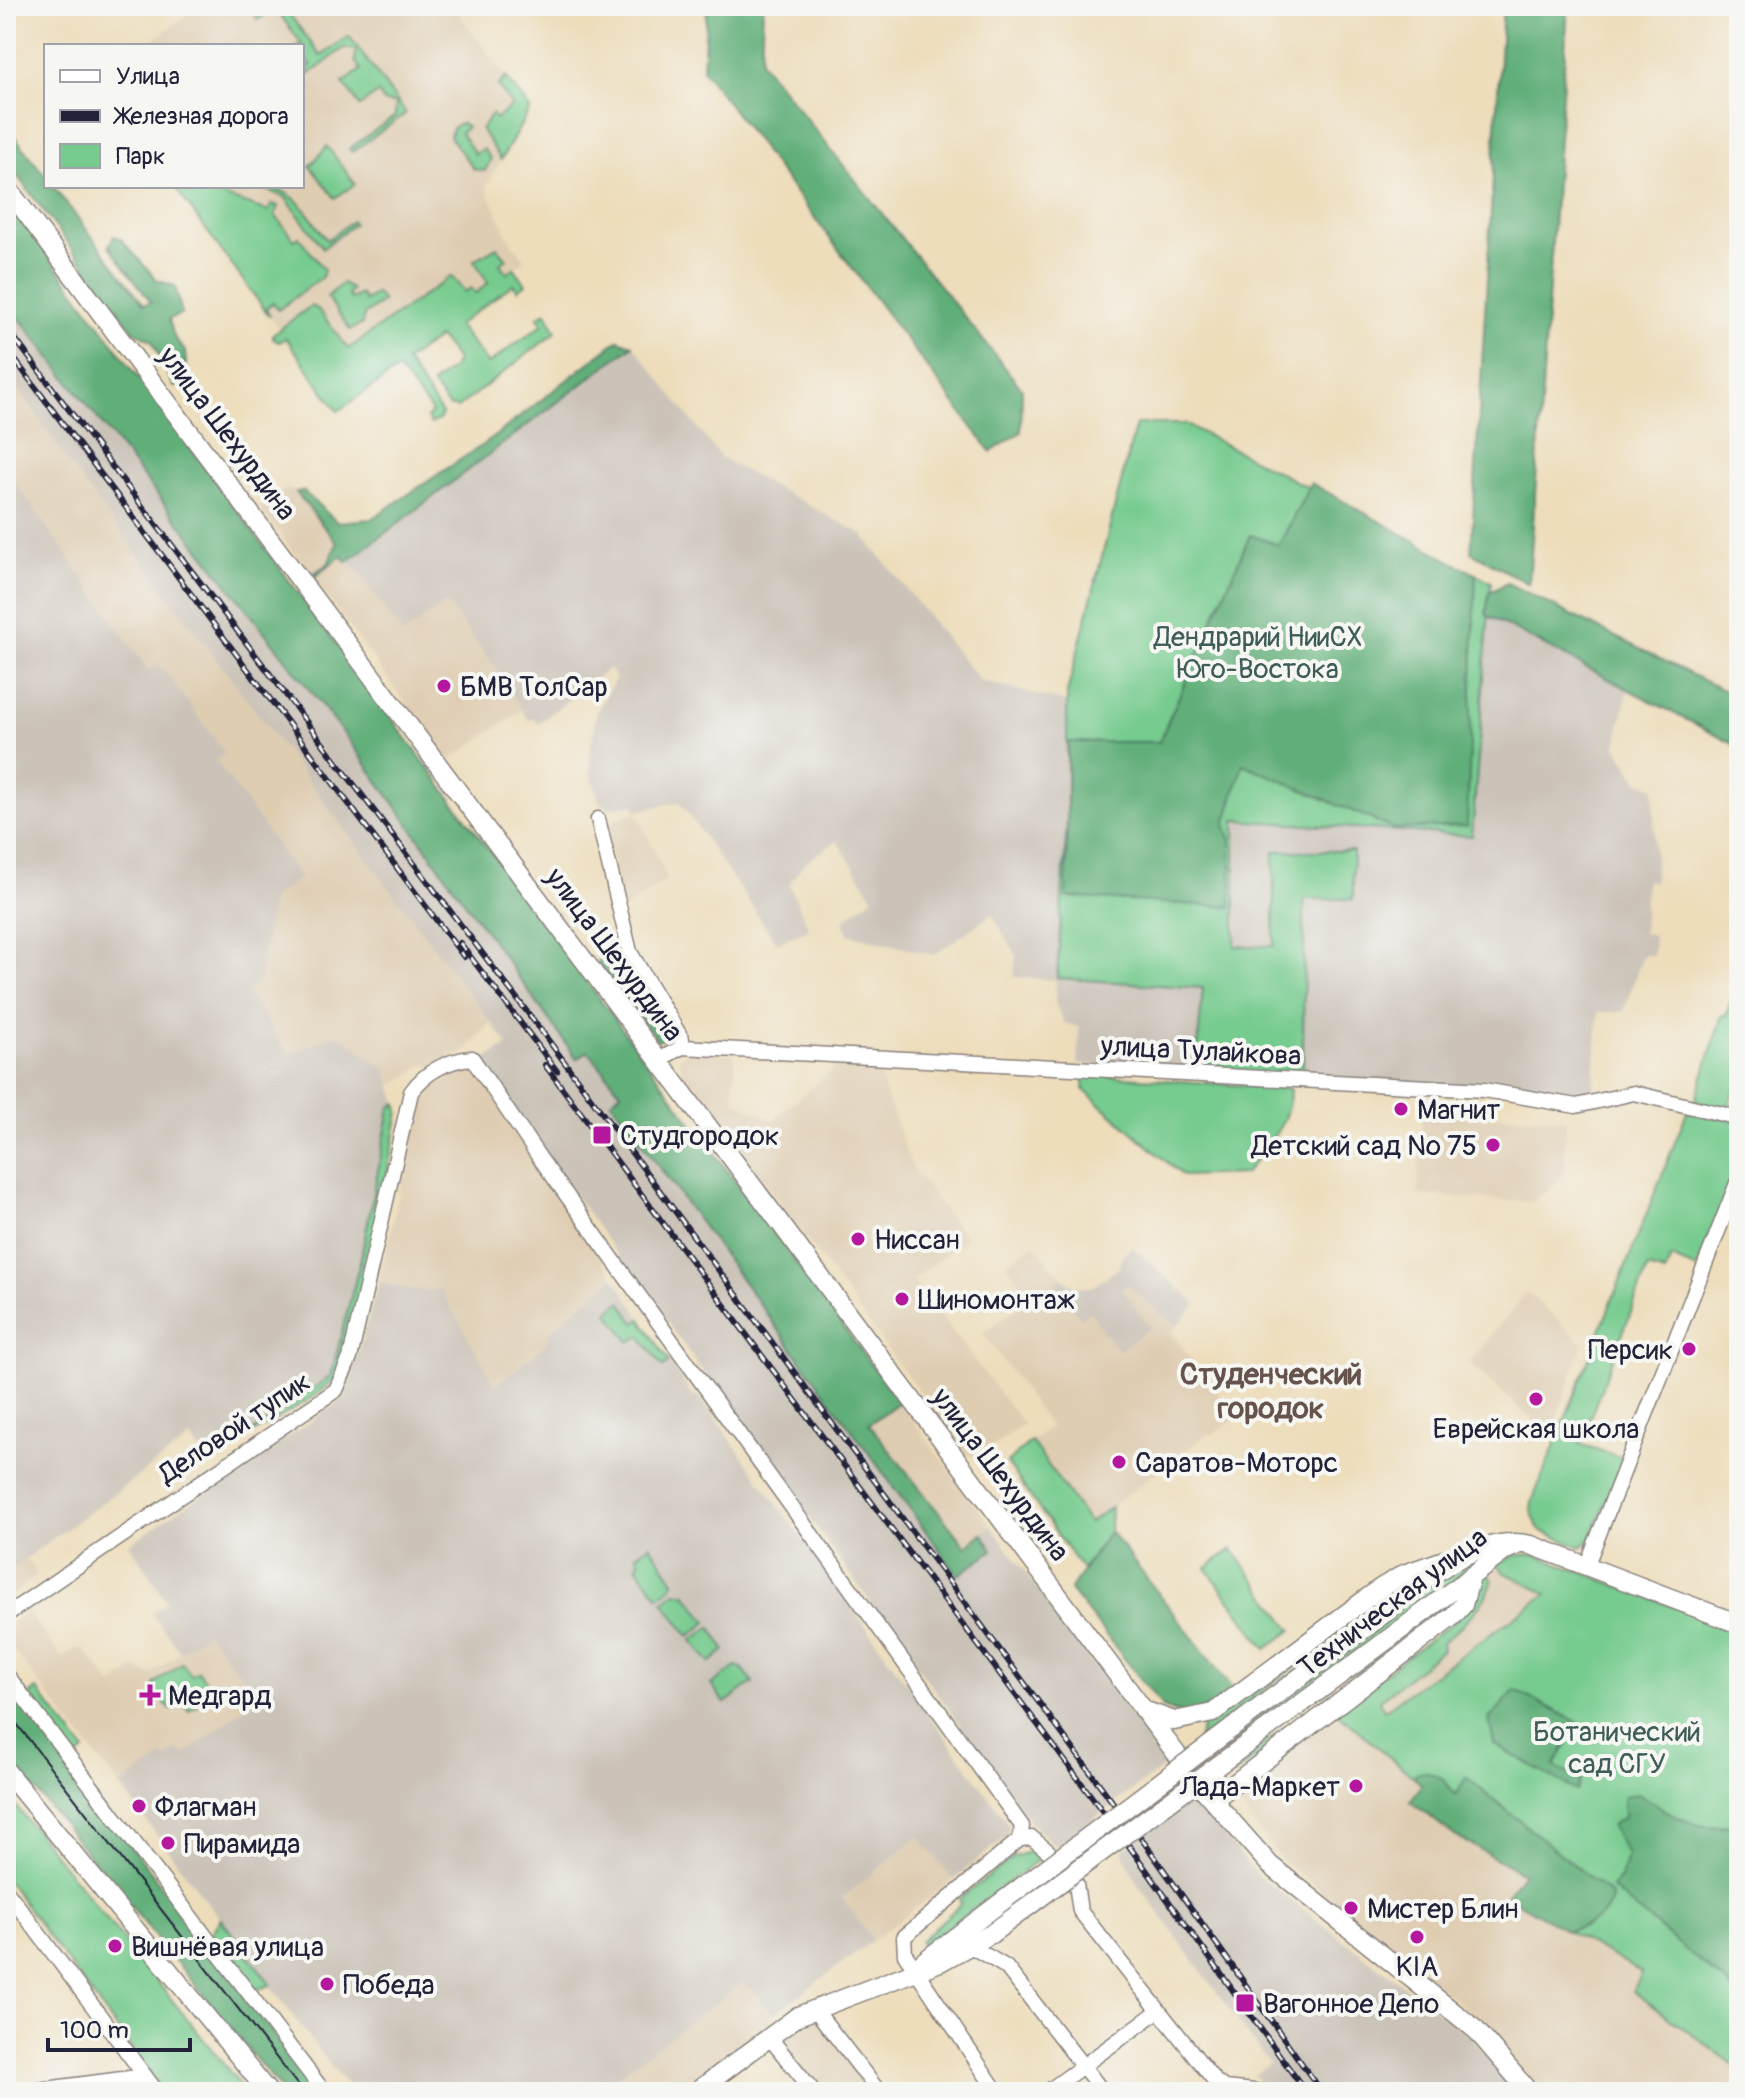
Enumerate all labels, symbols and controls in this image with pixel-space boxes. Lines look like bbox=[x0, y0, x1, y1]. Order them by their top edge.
legend bbox=[44, 44, 304, 188]
text: Улица bbox=[116, 62, 180, 91]
text: Железная дорога bbox=[112, 102, 289, 131]
text: Парк bbox=[116, 142, 165, 171]
street label: улица Шехурдина bbox=[150, 340, 303, 527]
park label: Дендрарий НииСХ Юго-Востока bbox=[1153, 620, 1362, 687]
place label: БМВ ТолСар bbox=[460, 670, 608, 705]
marker: БМВ ТолСар bbox=[435, 677, 453, 695]
street label: улица Шехурдина bbox=[537, 861, 690, 1048]
street label: улица Тулайкова bbox=[1099, 1029, 1302, 1074]
place label: Магнит bbox=[1417, 1093, 1500, 1128]
marker: Магнит bbox=[1392, 1100, 1410, 1118]
place label: Студгородок bbox=[620, 1119, 779, 1154]
marker: Студгородок bbox=[591, 1124, 613, 1146]
place label: Детский сад № 75 bbox=[1251, 1129, 1477, 1164]
marker: Детский сад № 75 bbox=[1484, 1136, 1502, 1154]
place label: Ниссан bbox=[874, 1223, 960, 1258]
marker: Ниссан bbox=[849, 1230, 867, 1248]
place label: Шиномонтаж bbox=[918, 1283, 1075, 1318]
marker: Шиномонтаж bbox=[893, 1290, 911, 1308]
place label: Персик bbox=[1588, 1333, 1673, 1368]
marker: Персик bbox=[1680, 1340, 1698, 1358]
district label: Студенческий городок bbox=[1180, 1356, 1362, 1427]
street label: Деловой тупик bbox=[151, 1365, 318, 1492]
street label: улица Шехурдина bbox=[923, 1381, 1076, 1568]
marker: Еврейская школа bbox=[1527, 1390, 1545, 1408]
place label: Еврейская школа bbox=[1433, 1412, 1639, 1447]
place label: Саратов-Моторс bbox=[1135, 1446, 1338, 1481]
marker: Саратов-Моторс bbox=[1110, 1453, 1128, 1471]
street label: Техническая улица bbox=[1291, 1521, 1495, 1686]
place label: Медгард bbox=[168, 1679, 272, 1714]
marker: Медгард bbox=[139, 1684, 161, 1706]
park label: Ботанический сад СГУ bbox=[1533, 1715, 1701, 1782]
place label: Лада-Маркет bbox=[1179, 1770, 1340, 1805]
marker: Лада-Маркет bbox=[1347, 1777, 1365, 1795]
place label: Флагман bbox=[155, 1790, 257, 1825]
marker: Флагман bbox=[130, 1797, 148, 1815]
place label: Пирамида bbox=[184, 1827, 300, 1862]
marker: Пирамида bbox=[159, 1834, 177, 1852]
place label: Мистер Блин bbox=[1367, 1892, 1518, 1927]
marker: Мистер Блин bbox=[1342, 1899, 1360, 1917]
marker: KIA bbox=[1408, 1928, 1426, 1946]
place label: Вишнёвая улица bbox=[131, 1930, 324, 1965]
marker: Вишнёвая улица bbox=[106, 1937, 124, 1955]
place label: KIA bbox=[1396, 1950, 1438, 1985]
place label: Победа bbox=[343, 1968, 435, 2003]
marker: Победа bbox=[318, 1975, 336, 1993]
place label: Вагонное Депо bbox=[1263, 1987, 1439, 2022]
marker: Вагонное Депо bbox=[1234, 1992, 1256, 2014]
scale bar bbox=[48, 2002, 190, 2052]
text: 100 m bbox=[60, 2016, 129, 2045]

